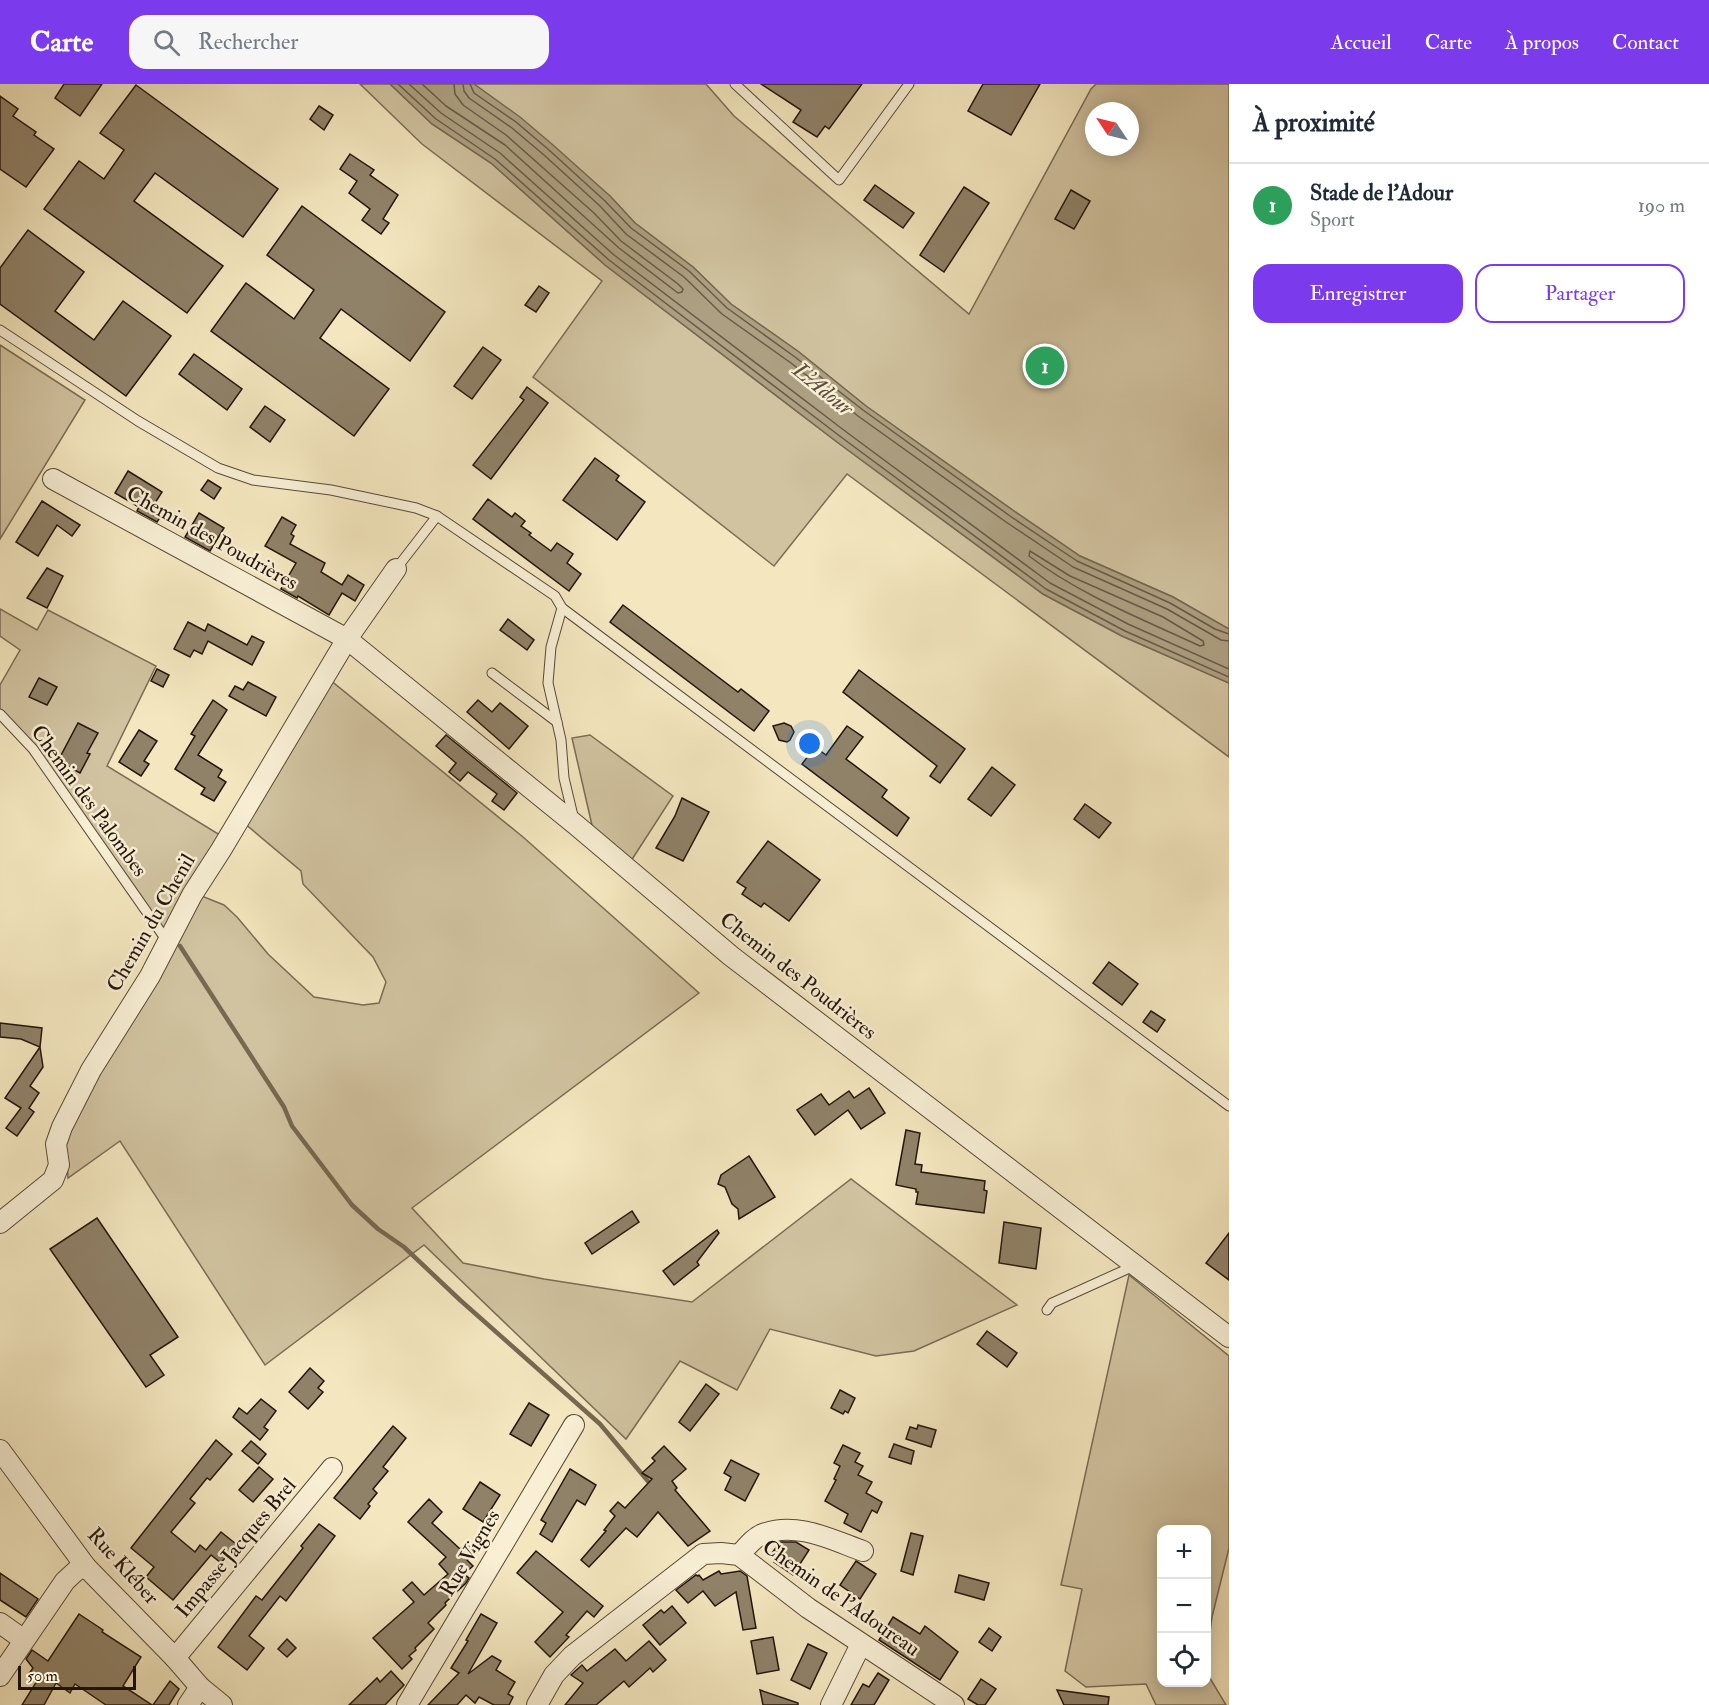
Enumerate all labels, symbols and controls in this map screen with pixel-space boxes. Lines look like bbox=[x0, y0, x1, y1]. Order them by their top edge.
search box bbox=[129, 15, 549, 69]
text: Carte bbox=[30, 25, 93, 60]
icon: search bbox=[150, 26, 183, 59]
text: Rechercher bbox=[198, 28, 298, 56]
text: Accueil bbox=[1331, 29, 1392, 56]
text: Carte bbox=[1425, 29, 1472, 56]
text: À propos bbox=[1505, 29, 1579, 56]
text: Contact bbox=[1612, 29, 1679, 56]
north arrow bbox=[1085, 102, 1139, 156]
text: À proximité bbox=[1253, 107, 1375, 139]
text: Stade de l'Adour bbox=[1310, 179, 1453, 207]
text: 1 bbox=[1269, 193, 1276, 218]
text: 190 m bbox=[1638, 193, 1685, 218]
text: Sport bbox=[1310, 207, 1355, 232]
button: Enregistrer bbox=[1253, 264, 1463, 323]
button: Partager bbox=[1475, 264, 1685, 323]
pin: 1 bbox=[1026, 344, 1064, 388]
water label: L'Adour bbox=[786, 355, 860, 423]
street label: Chemin des Poudrières bbox=[122, 480, 302, 596]
street label: Chemin des Palombes bbox=[25, 720, 153, 882]
your location bbox=[795, 729, 824, 758]
street label: Chemin du Chenil bbox=[101, 849, 202, 997]
street label: Chemin des Poudrières bbox=[714, 906, 882, 1046]
street label: Impasse Jacques Brel bbox=[170, 1472, 303, 1623]
street label: Rue Vignes bbox=[434, 1505, 506, 1601]
street label: Rue Kléber bbox=[81, 1522, 165, 1610]
map controls bbox=[1157, 1525, 1211, 1687]
button: + bbox=[1157, 1525, 1211, 1579]
street label: Chemin de l'Adoureau bbox=[757, 1533, 925, 1663]
button: − bbox=[1157, 1579, 1211, 1633]
button: locate bbox=[1157, 1633, 1211, 1687]
scale bar bbox=[18, 1663, 136, 1690]
text: 50 m bbox=[27, 1666, 58, 1686]

